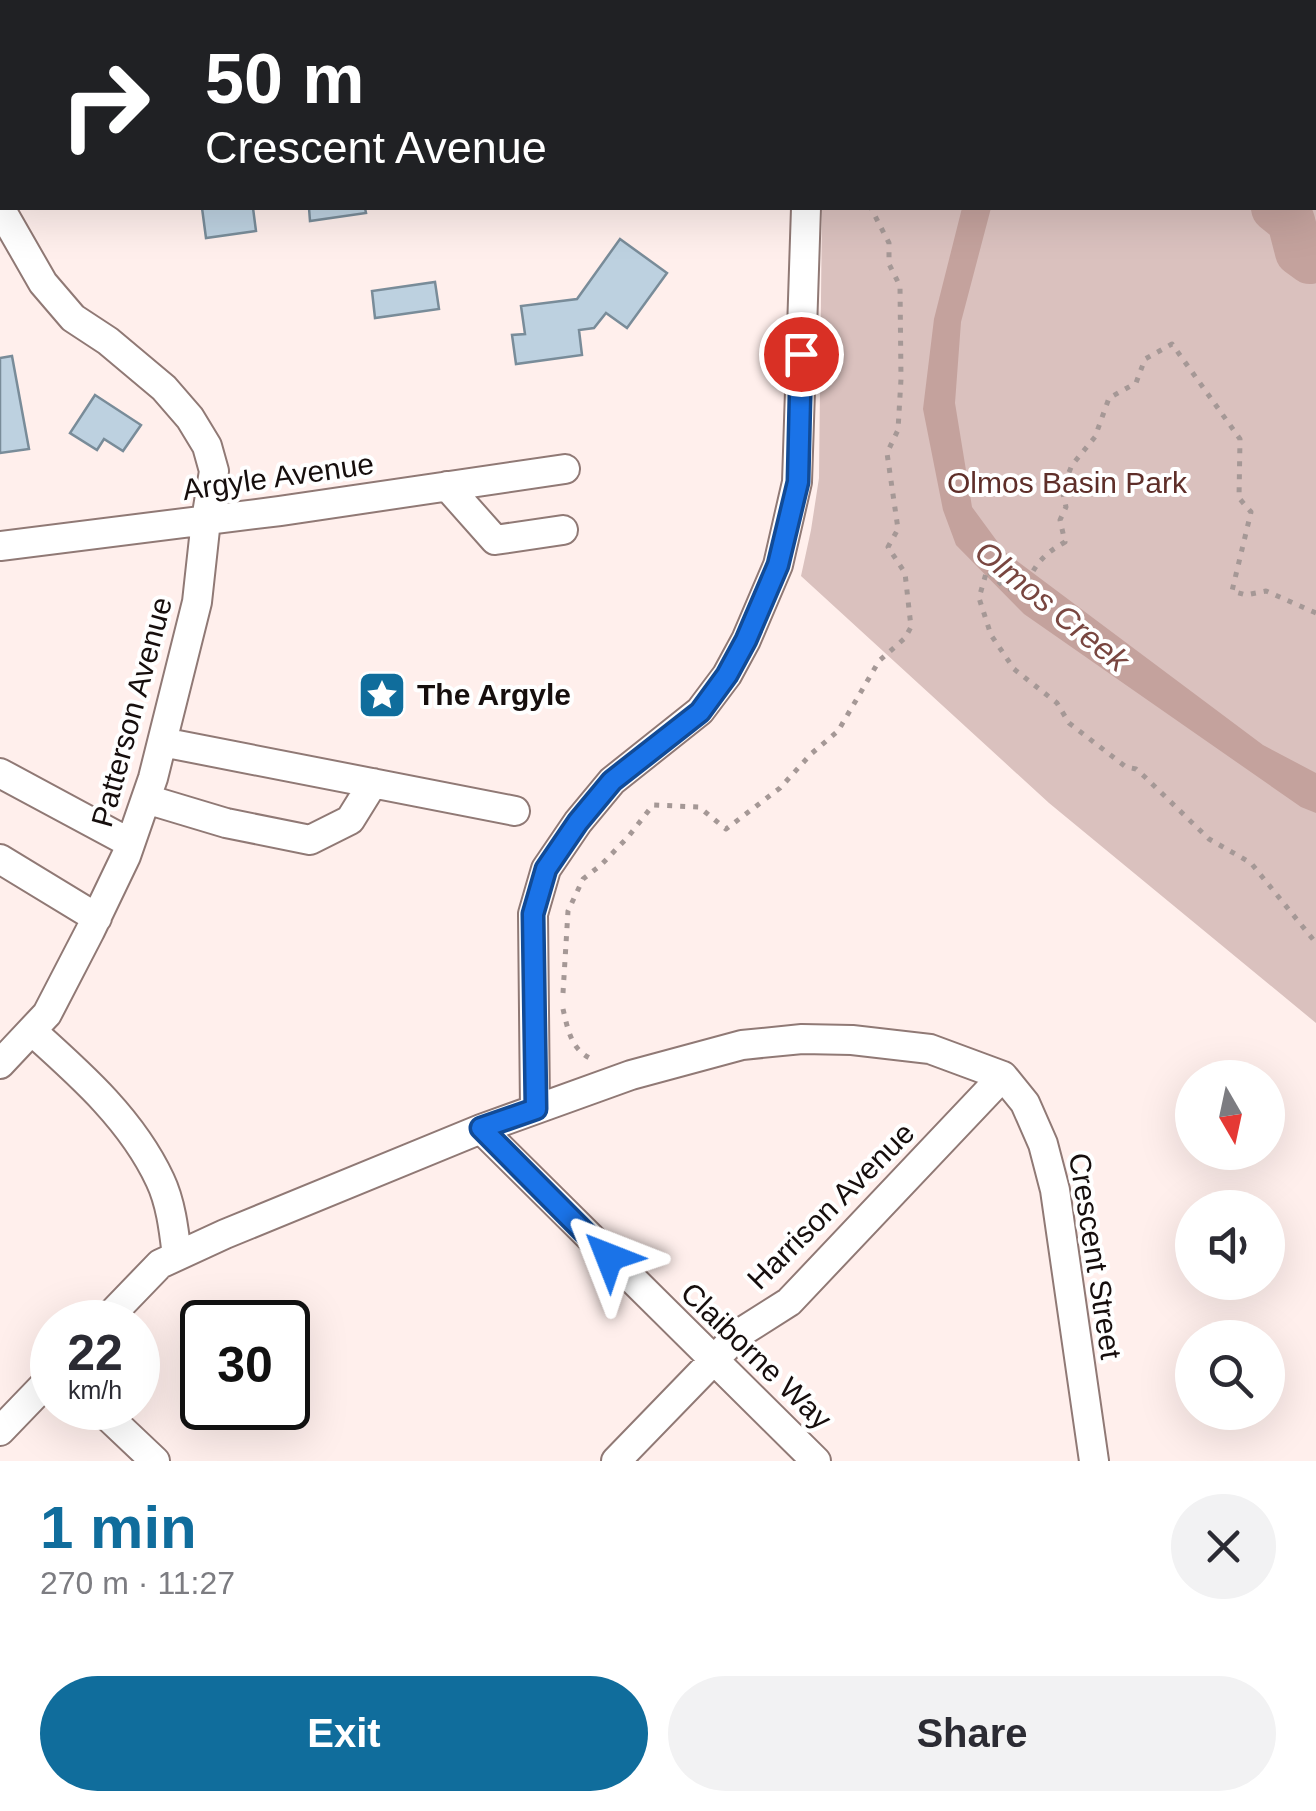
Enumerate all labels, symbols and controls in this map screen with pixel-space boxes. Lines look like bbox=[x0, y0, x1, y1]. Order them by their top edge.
icon: right bbox=[40, 40, 170, 170]
text: 50 m bbox=[205, 40, 365, 118]
text: Crescent Avenue bbox=[205, 122, 547, 173]
pin bbox=[759, 312, 844, 397]
icon: arrive bbox=[774, 327, 829, 382]
street label: Argyle Avenue bbox=[180, 447, 376, 506]
park label: Olmos Basin Park bbox=[947, 466, 1188, 499]
water label: Olmos Creek bbox=[968, 533, 1137, 680]
street label: Patterson Avenue bbox=[85, 593, 178, 830]
place icon: The Argyle bbox=[356, 669, 408, 721]
place label: The Argyle bbox=[417, 678, 571, 711]
north arrow bbox=[1175, 1060, 1285, 1170]
map controls bbox=[1175, 1060, 1285, 1430]
street label: Harrison Avenue bbox=[741, 1116, 921, 1296]
street label: Crescent Street bbox=[1063, 1150, 1128, 1362]
button: sound bbox=[1175, 1190, 1285, 1300]
position arrow bbox=[557, 1205, 661, 1309]
street label: Claiborne Way bbox=[675, 1276, 838, 1435]
speed limit sign: 30 bbox=[180, 1300, 310, 1430]
button: search bbox=[1175, 1320, 1285, 1430]
text: 22 bbox=[67, 1325, 123, 1381]
text: km/h bbox=[68, 1376, 122, 1404]
text: 1 min bbox=[40, 1494, 197, 1561]
button: close bbox=[1171, 1494, 1276, 1599]
text: 270 m · 11:27 bbox=[40, 1565, 235, 1601]
button: Exit bbox=[40, 1676, 648, 1791]
button: Share bbox=[668, 1676, 1276, 1791]

